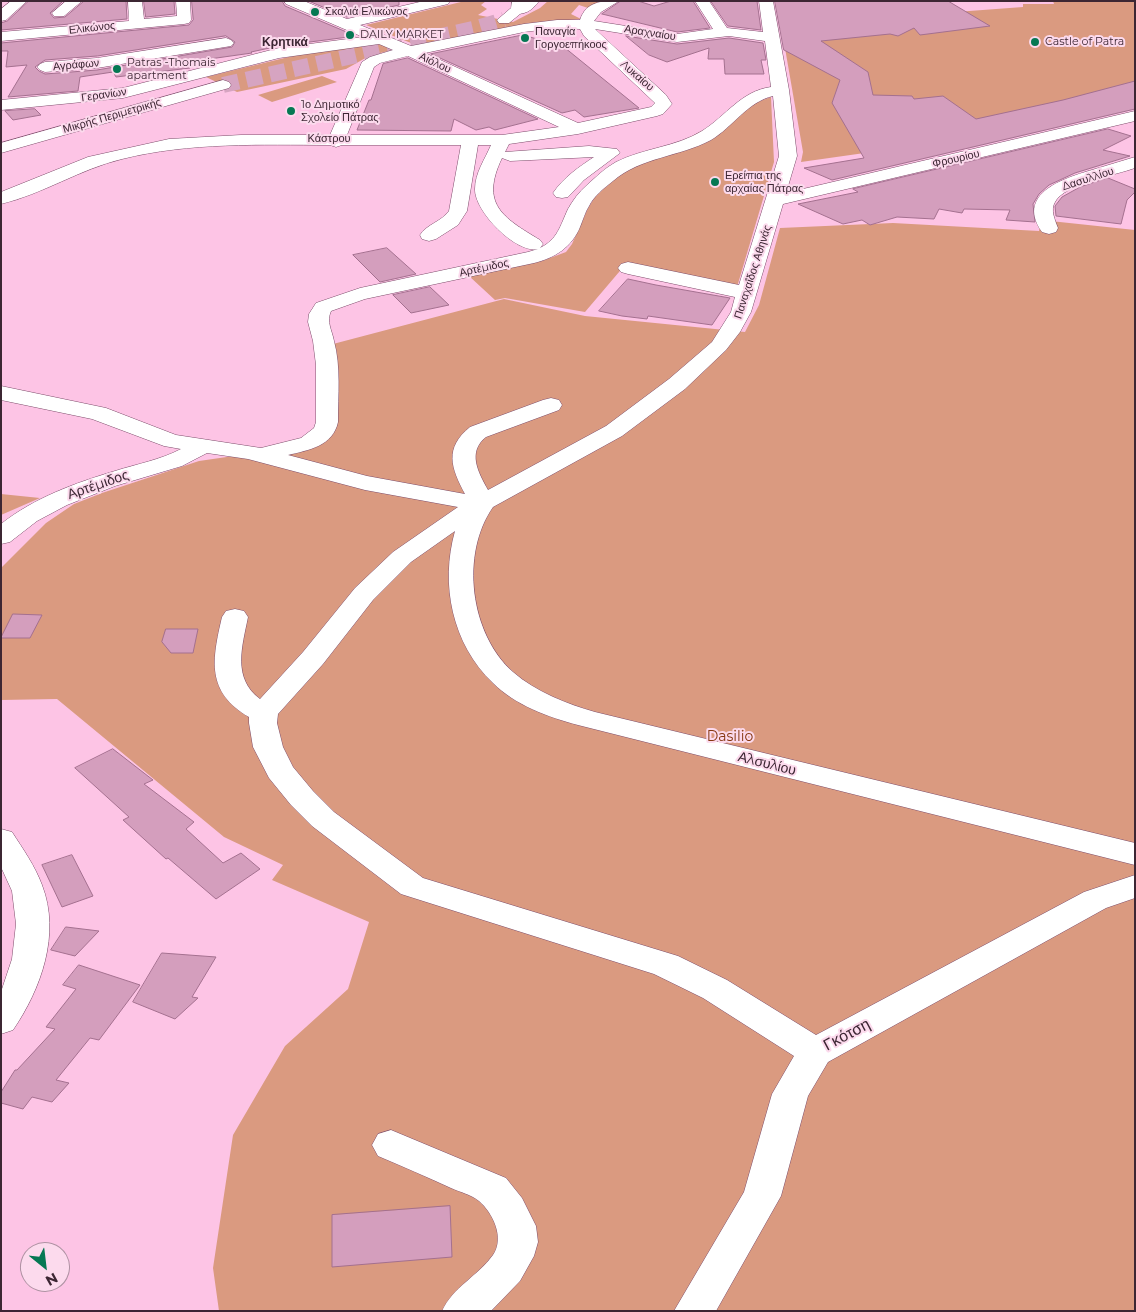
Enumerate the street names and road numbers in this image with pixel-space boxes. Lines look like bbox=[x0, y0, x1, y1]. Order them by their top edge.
street label: Ελικώνος bbox=[68, 19, 116, 37]
street label: Αραχναίου bbox=[623, 22, 677, 44]
street label: Αιόλου bbox=[417, 50, 453, 76]
street label: Αγράφων bbox=[52, 56, 100, 74]
street label: Λυκαίου bbox=[618, 58, 656, 94]
street label: Γερανίων bbox=[80, 85, 128, 105]
street label: Μικρής Περιμετρικής bbox=[61, 96, 163, 136]
street label: Κάστρου bbox=[307, 132, 351, 146]
street label: Φρουρίου bbox=[931, 147, 981, 171]
street label: Δασυλλίου bbox=[1060, 164, 1116, 194]
street label: Παναχαΐδος Αθηνάς bbox=[732, 223, 774, 321]
street label: Αρτέμιδος bbox=[458, 256, 510, 280]
street label: Αρτέμιδος bbox=[65, 467, 131, 503]
street label: Αλσυλίου bbox=[736, 749, 798, 779]
street label: Γκότση bbox=[820, 1015, 874, 1055]

